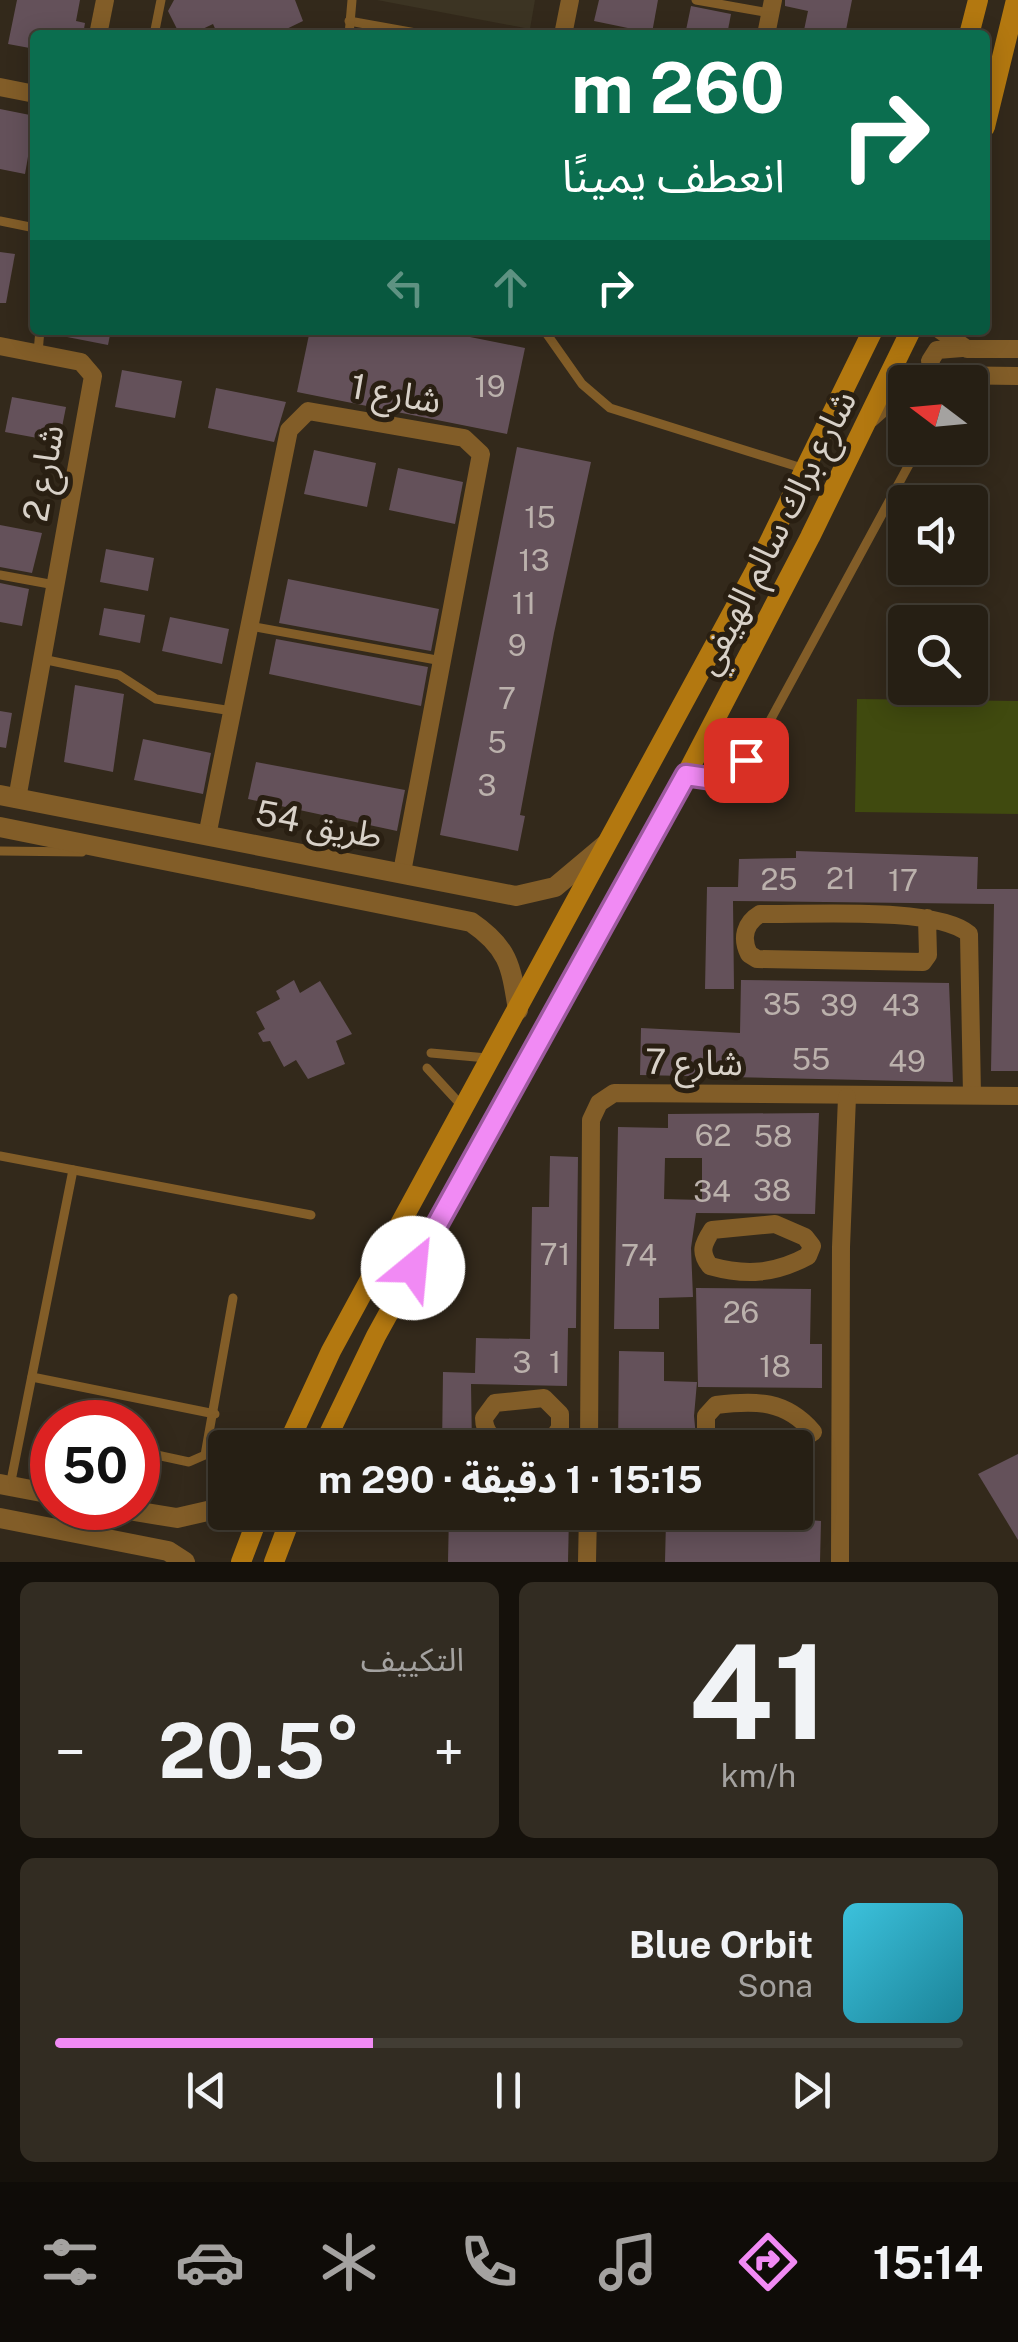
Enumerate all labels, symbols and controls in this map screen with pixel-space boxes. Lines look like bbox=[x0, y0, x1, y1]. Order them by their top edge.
text: 260 m bbox=[571, 46, 785, 129]
icon: right bbox=[820, 70, 950, 200]
text: انعطف يمينًا bbox=[562, 149, 785, 202]
icon: left bbox=[378, 260, 433, 315]
icon: ahead bbox=[483, 260, 538, 315]
icon: right bbox=[588, 260, 643, 315]
street label: شارع 1 bbox=[347, 365, 444, 427]
north arrow bbox=[888, 365, 988, 465]
map controls bbox=[888, 365, 988, 705]
house number: 19 bbox=[475, 368, 505, 404]
street label: شارع براك سالم الهيفي bbox=[686, 383, 871, 684]
street label: شارع 2 bbox=[14, 421, 78, 526]
button: sound bbox=[888, 485, 988, 585]
house number: 15 bbox=[524, 499, 556, 535]
house number: 13 bbox=[518, 542, 550, 578]
house number: 11 bbox=[512, 585, 536, 621]
button: search bbox=[888, 605, 988, 705]
house number: 9 bbox=[508, 627, 526, 663]
house number: 7 bbox=[498, 680, 516, 716]
pin bbox=[704, 718, 789, 803]
house number: 5 bbox=[487, 724, 507, 760]
icon: arrive bbox=[719, 733, 774, 788]
house number: 3 bbox=[478, 767, 496, 803]
street label: طريق 54 bbox=[252, 792, 386, 857]
house number: 21 bbox=[826, 860, 856, 896]
house number: 25 bbox=[760, 861, 798, 897]
house number: 17 bbox=[888, 862, 918, 898]
house number: 35 bbox=[763, 986, 801, 1022]
house number: 39 bbox=[820, 987, 858, 1023]
house number: 43 bbox=[882, 987, 920, 1023]
street label: شارع 7 bbox=[645, 1041, 743, 1089]
house number: 55 bbox=[792, 1041, 830, 1077]
house number: 49 bbox=[888, 1043, 926, 1079]
house number: 62 bbox=[695, 1117, 731, 1153]
house number: 58 bbox=[754, 1118, 792, 1154]
house number: 38 bbox=[753, 1172, 791, 1208]
house number: 34 bbox=[693, 1173, 731, 1209]
position arrow bbox=[361, 1216, 465, 1320]
house number: 71 bbox=[540, 1236, 570, 1272]
house number: 74 bbox=[621, 1237, 657, 1273]
house number: 26 bbox=[723, 1294, 759, 1330]
house number: 3 bbox=[513, 1344, 531, 1380]
house number: 1 bbox=[549, 1344, 561, 1380]
house number: 18 bbox=[759, 1348, 791, 1384]
speed limit sign: 50 bbox=[30, 1400, 160, 1530]
text: 15:15 · 1 دقيقة · 290 m bbox=[318, 1457, 703, 1502]
text: 41 bbox=[688, 1616, 829, 1768]
text: التكييف bbox=[361, 1641, 464, 1678]
text: 20.5° bbox=[158, 1707, 361, 1795]
text: − bbox=[55, 1720, 86, 1784]
text: + bbox=[433, 1720, 464, 1784]
text: km/h bbox=[721, 1757, 796, 1794]
text: Blue Orbit bbox=[629, 1922, 813, 1967]
text: Sona bbox=[737, 1967, 813, 2004]
icon: previous bbox=[179, 2063, 234, 2118]
icon: pause bbox=[481, 2063, 536, 2118]
icon: next bbox=[784, 2063, 839, 2118]
icon: filters bbox=[35, 2227, 105, 2297]
icon: car bbox=[175, 2227, 245, 2297]
icon: climate bbox=[314, 2227, 384, 2297]
icon: phone bbox=[454, 2227, 524, 2297]
icon: music bbox=[593, 2227, 663, 2297]
icon: directions bbox=[733, 2227, 803, 2297]
text: 15:14 bbox=[873, 2236, 983, 2289]

